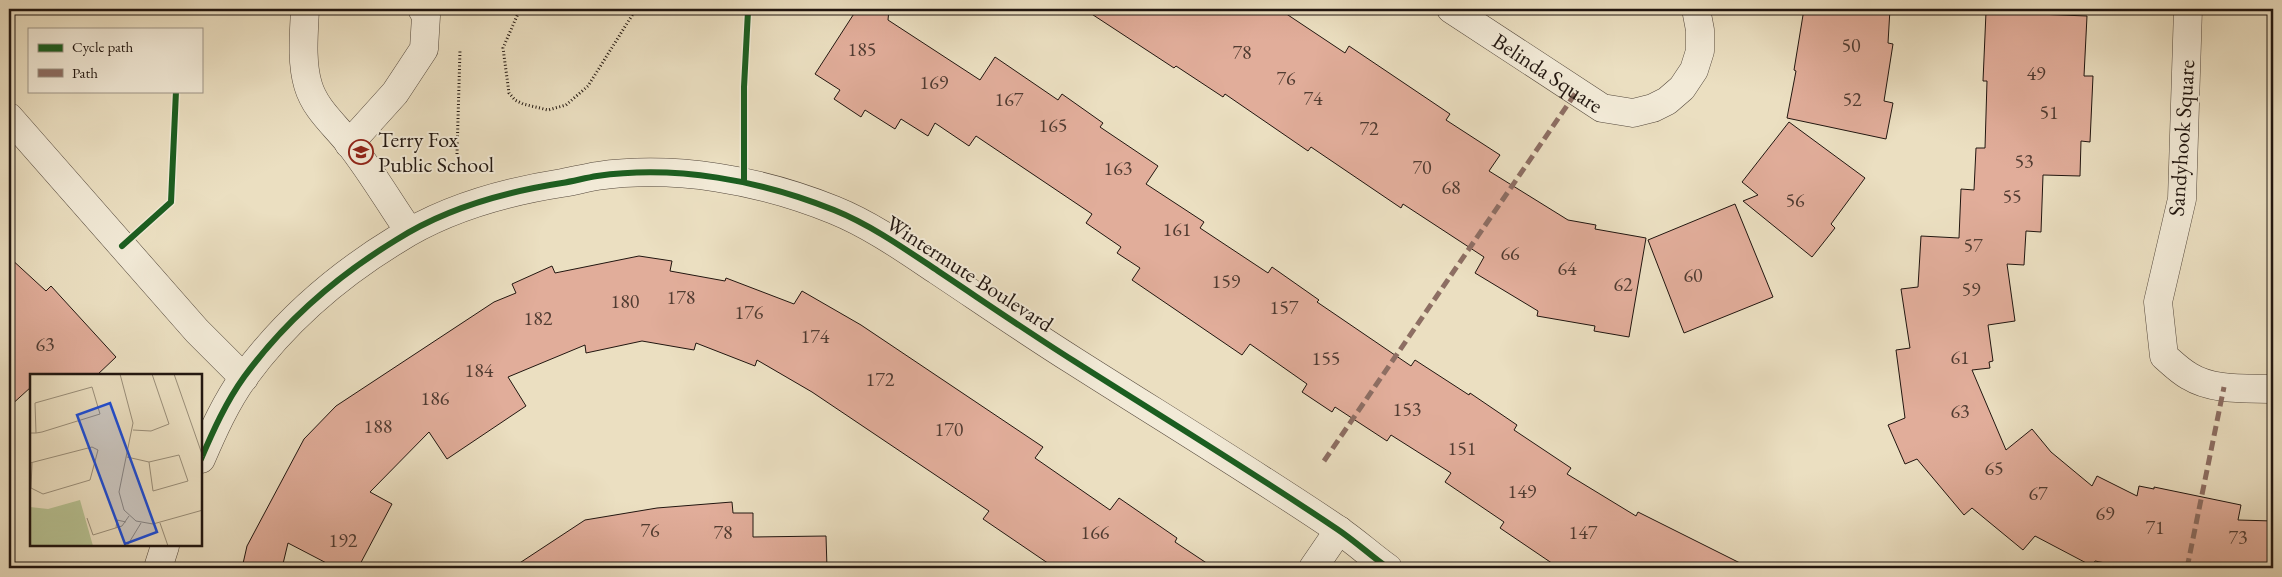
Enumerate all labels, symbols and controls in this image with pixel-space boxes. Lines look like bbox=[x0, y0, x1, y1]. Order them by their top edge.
street label: Belinda Square bbox=[1487, 26, 1609, 120]
legend bbox=[28, 28, 202, 92]
house number: 50 bbox=[1841, 32, 1861, 58]
house number: 185 bbox=[848, 36, 876, 62]
text: Cycle path bbox=[72, 37, 134, 56]
house number: 78 bbox=[1232, 39, 1252, 65]
street label: Sandyhook Square bbox=[2162, 58, 2201, 217]
house number: 49 bbox=[2026, 60, 2046, 86]
text: Path bbox=[72, 63, 98, 82]
house number: 76 bbox=[1276, 65, 1296, 91]
house number: 169 bbox=[920, 69, 949, 95]
house number: 74 bbox=[1303, 85, 1323, 111]
house number: 167 bbox=[995, 86, 1024, 112]
house number: 52 bbox=[1842, 86, 1862, 112]
house number: 51 bbox=[2039, 99, 2059, 125]
house number: 165 bbox=[1039, 112, 1067, 138]
house number: 72 bbox=[1359, 115, 1379, 141]
place label: Terry Fox Public School bbox=[378, 125, 494, 179]
school or university icon: Terry Fox Public School bbox=[348, 139, 374, 165]
house number: 53 bbox=[2014, 148, 2034, 174]
house number: 70 bbox=[1412, 154, 1432, 180]
house number: 163 bbox=[1104, 155, 1132, 181]
house number: 68 bbox=[1441, 174, 1461, 200]
house number: 55 bbox=[2002, 183, 2022, 209]
house number: 56 bbox=[1785, 187, 1805, 213]
street label: Wintermute Boulevard bbox=[880, 208, 1060, 339]
house number: 161 bbox=[1163, 216, 1191, 242]
house number: 57 bbox=[1963, 232, 1983, 258]
house number: 66 bbox=[1500, 240, 1520, 266]
house number: 64 bbox=[1557, 255, 1577, 281]
house number: 60 bbox=[1683, 262, 1703, 288]
house number: 159 bbox=[1212, 268, 1241, 294]
house number: 62 bbox=[1613, 271, 1633, 297]
house number: 59 bbox=[1961, 276, 1981, 302]
house number: 178 bbox=[667, 284, 695, 310]
house number: 180 bbox=[611, 288, 640, 314]
house number: 157 bbox=[1270, 294, 1299, 320]
house number: 176 bbox=[735, 299, 764, 325]
house number: 182 bbox=[524, 305, 553, 331]
house number: 174 bbox=[801, 323, 830, 349]
house number: 63 bbox=[35, 331, 55, 357]
house number: 61 bbox=[1950, 344, 1970, 370]
house number: 155 bbox=[1312, 345, 1340, 371]
house number: 184 bbox=[465, 357, 494, 383]
house number: 172 bbox=[866, 366, 895, 392]
inset map bbox=[30, 374, 202, 547]
house number: 186 bbox=[421, 385, 450, 411]
house number: 153 bbox=[1393, 396, 1421, 422]
house number: 63 bbox=[1950, 398, 1970, 424]
house number: 188 bbox=[364, 413, 392, 439]
house number: 170 bbox=[935, 416, 964, 442]
house number: 151 bbox=[1448, 435, 1476, 461]
house number: 65 bbox=[1984, 455, 2004, 481]
house number: 149 bbox=[1508, 478, 1537, 504]
house number: 67 bbox=[2028, 480, 2048, 506]
house number: 69 bbox=[2095, 500, 2115, 526]
house number: 71 bbox=[2145, 514, 2165, 540]
house number: 76 bbox=[640, 517, 660, 543]
house number: 78 bbox=[713, 519, 733, 545]
house number: 166 bbox=[1081, 519, 1110, 545]
house number: 147 bbox=[1569, 519, 1598, 545]
house number: 73 bbox=[2228, 524, 2248, 550]
house number: 192 bbox=[329, 527, 358, 553]

